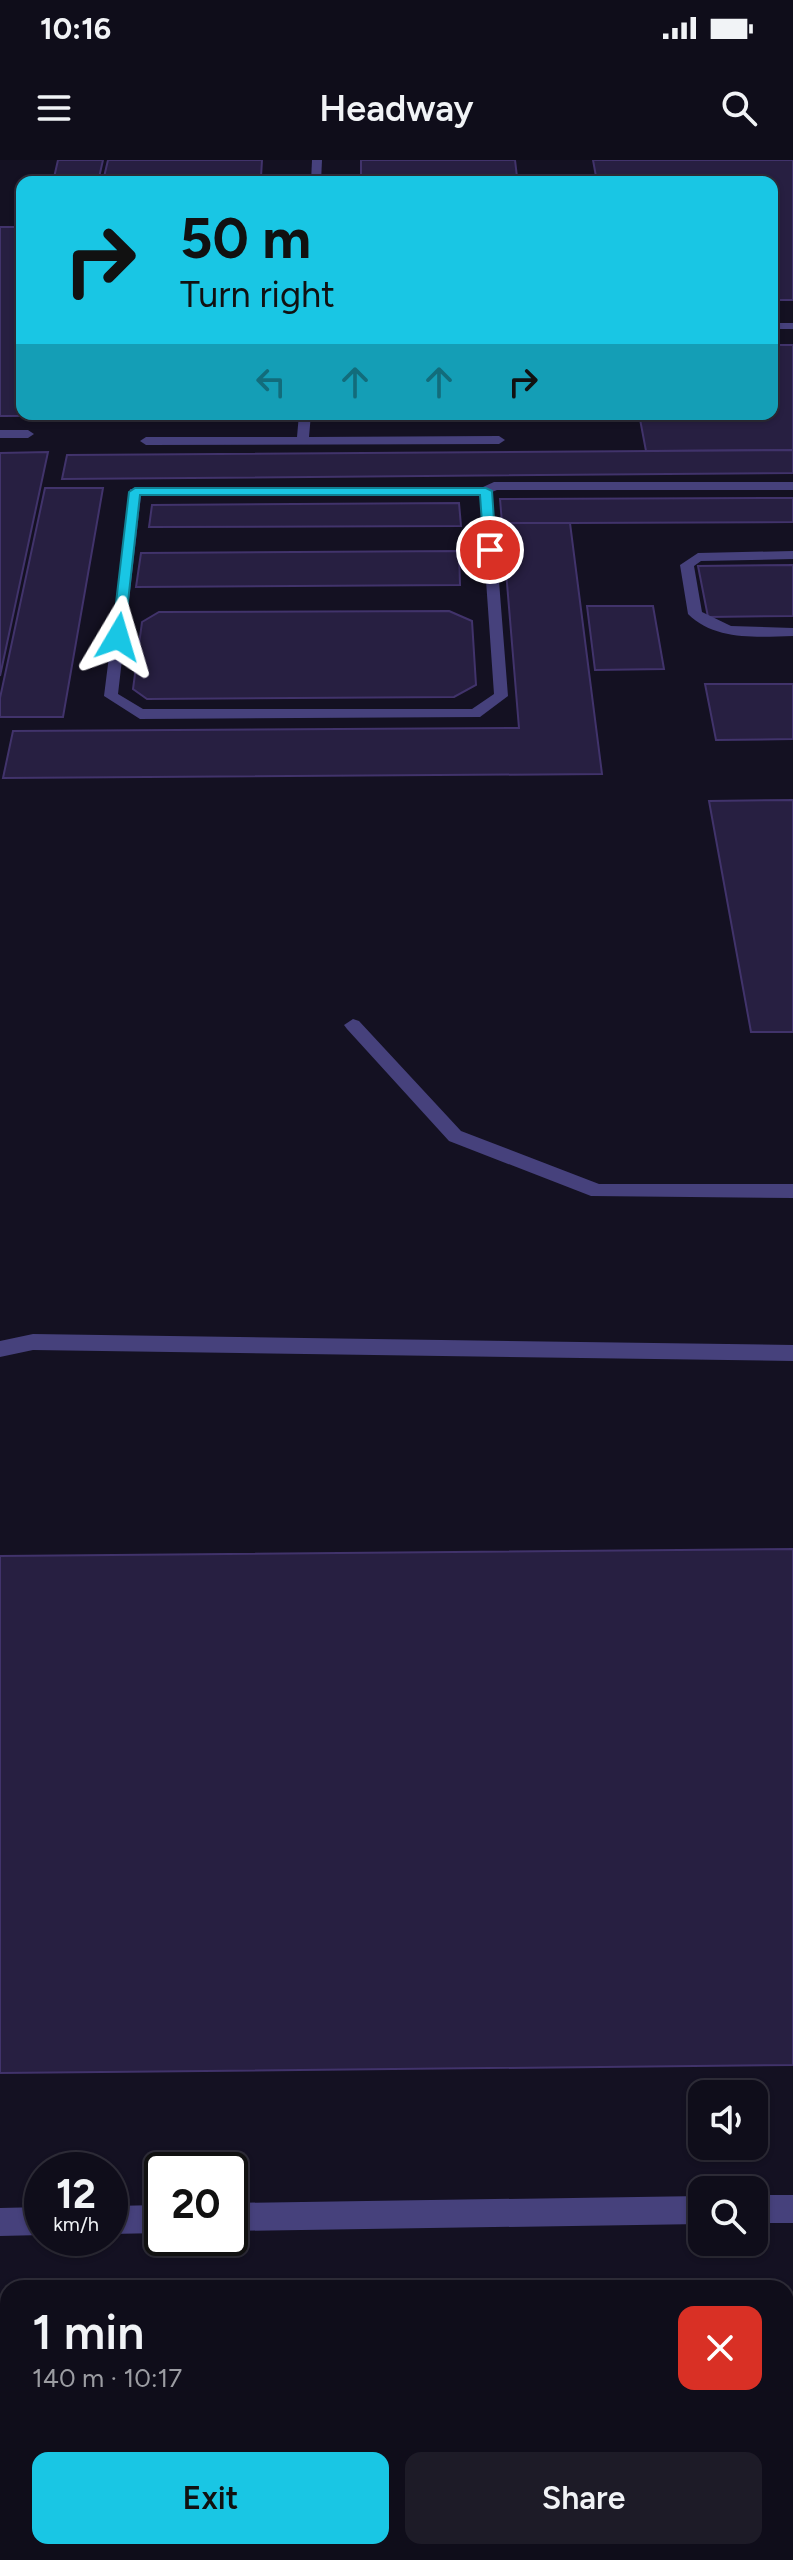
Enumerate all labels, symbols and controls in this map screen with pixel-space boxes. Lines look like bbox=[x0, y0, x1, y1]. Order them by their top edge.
text: 10:16 bbox=[40, 10, 111, 47]
icon: menu bbox=[32, 86, 76, 130]
icon: search bbox=[717, 86, 761, 130]
text: Headway bbox=[319, 87, 474, 130]
text: 50 m bbox=[180, 205, 311, 272]
icon: right bbox=[48, 208, 152, 312]
text: Turn right bbox=[180, 273, 335, 316]
icon: left bbox=[249, 360, 293, 404]
icon: ahead bbox=[333, 360, 377, 404]
icon: ahead bbox=[417, 360, 461, 404]
icon: right bbox=[501, 360, 545, 404]
pin bbox=[456, 516, 524, 584]
icon: arrive bbox=[468, 528, 512, 572]
position arrow bbox=[76, 595, 160, 679]
map controls bbox=[688, 2080, 768, 2256]
button: sound bbox=[688, 2080, 768, 2160]
speed limit sign: 20 bbox=[144, 2152, 248, 2256]
text: 12 bbox=[56, 2170, 96, 2218]
button: search bbox=[688, 2176, 768, 2256]
text: km/h bbox=[53, 2212, 99, 2236]
text: 1 min bbox=[32, 2303, 144, 2361]
button: close bbox=[678, 2306, 762, 2390]
text: 140 m · 10:17 bbox=[32, 2362, 182, 2394]
button: Exit bbox=[32, 2452, 389, 2544]
button: Share bbox=[405, 2452, 762, 2544]

